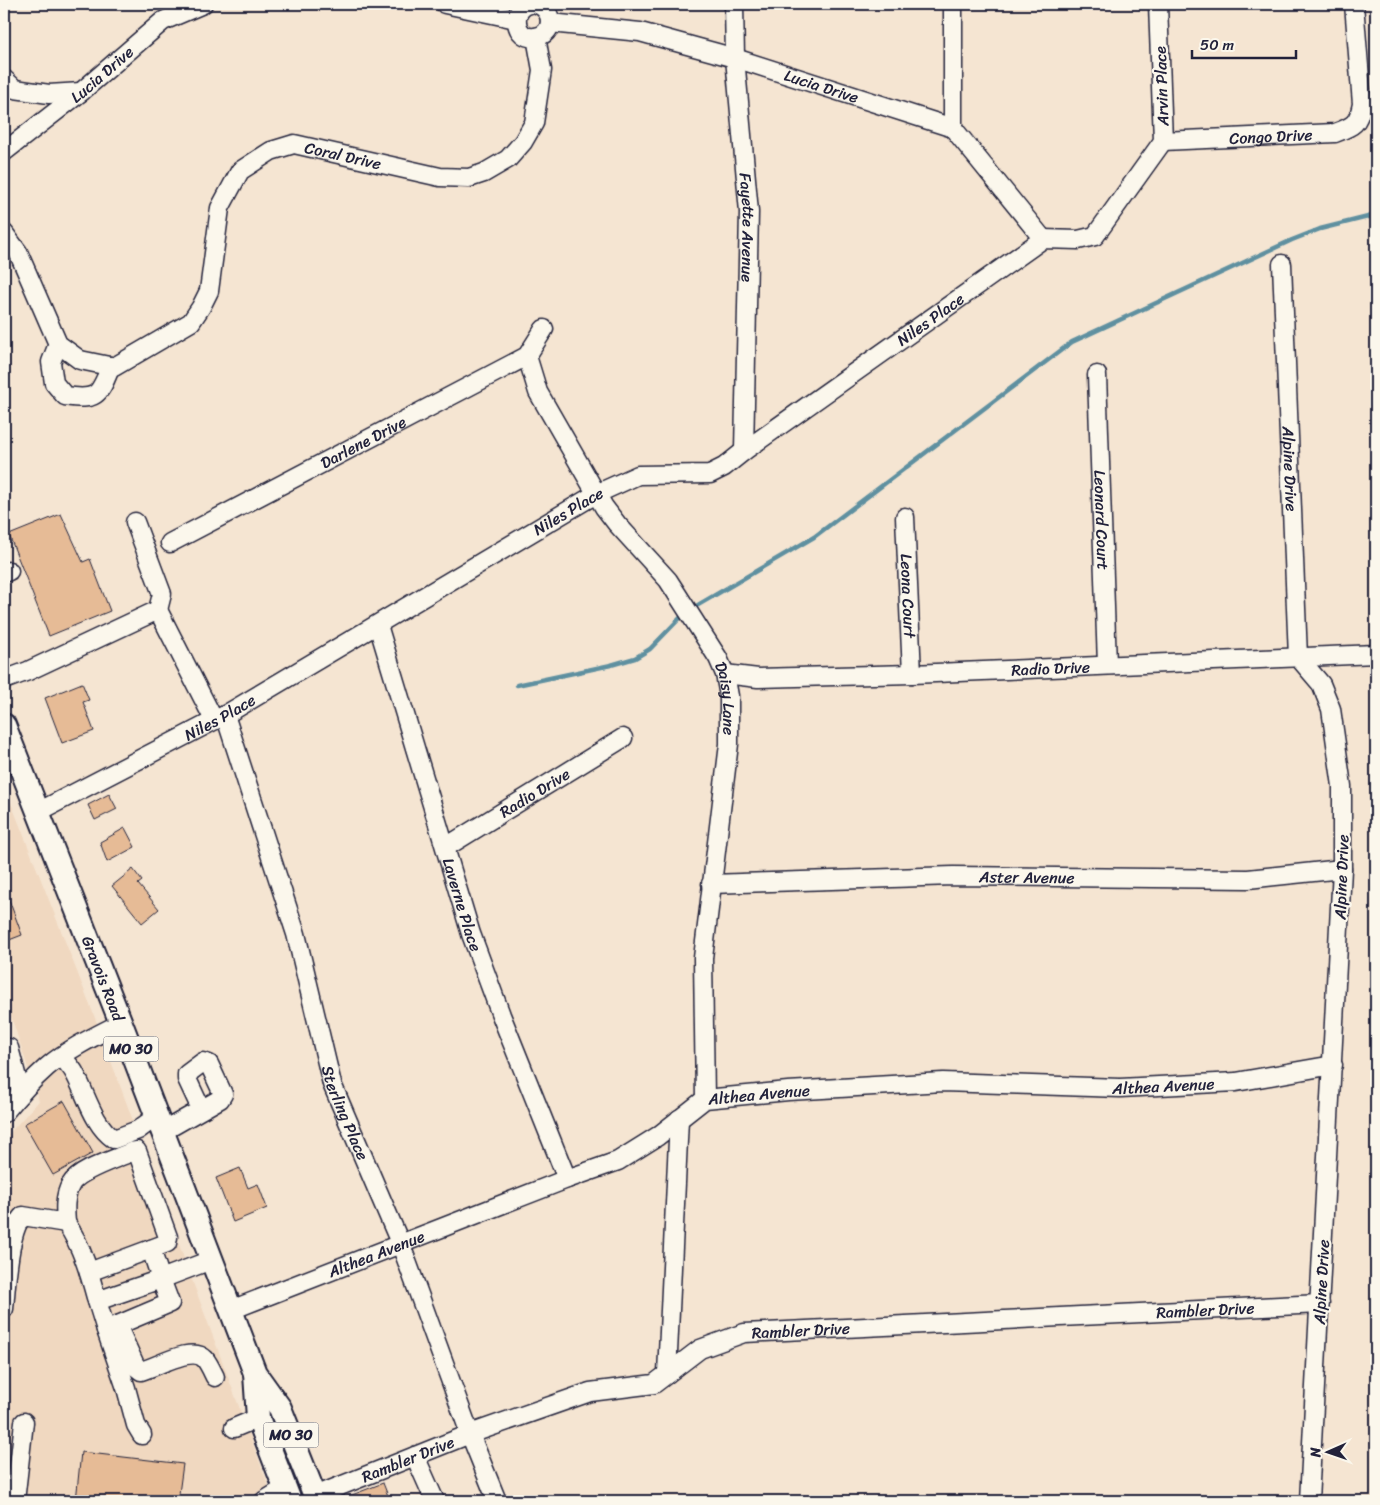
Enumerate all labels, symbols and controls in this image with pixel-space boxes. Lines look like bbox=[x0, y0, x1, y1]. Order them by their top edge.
scale bar bbox=[1192, 28, 1296, 60]
text: 50 m bbox=[1200, 32, 1235, 58]
street label: Lucia Drive bbox=[64, 38, 141, 111]
street label: Arvin Place bbox=[1146, 45, 1177, 127]
street label: Lucia Drive bbox=[781, 61, 863, 112]
street label: Congo Drive bbox=[1229, 120, 1313, 153]
street label: Coral Drive bbox=[302, 133, 384, 178]
street label: Fayette Avenue bbox=[730, 171, 763, 283]
street label: Niles Place bbox=[890, 285, 971, 354]
street label: Darlene Drive bbox=[315, 408, 412, 477]
street label: Alpine Drive bbox=[1274, 425, 1306, 512]
street label: Leonard Court bbox=[1085, 470, 1118, 570]
street label: Niles Place bbox=[527, 479, 608, 544]
street label: Leona Court bbox=[892, 553, 924, 639]
street label: Radio Drive bbox=[1011, 652, 1091, 685]
street label: Daisy Lane bbox=[706, 657, 743, 735]
street label: Niles Place bbox=[179, 686, 261, 749]
street label: Radio Drive bbox=[494, 760, 576, 826]
street label: Alpine Drive bbox=[1325, 834, 1357, 921]
street label: Laverne Place bbox=[434, 854, 490, 956]
street label: Aster Avenue bbox=[978, 862, 1075, 892]
street label: Gravois Road bbox=[73, 931, 133, 1027]
road number: MO 30 bbox=[104, 1036, 158, 1062]
street label: Sterling Place bbox=[313, 1063, 377, 1165]
street label: Althea Avenue bbox=[1111, 1069, 1215, 1103]
street label: Althea Avenue bbox=[706, 1076, 811, 1114]
street label: Althea Avenue bbox=[323, 1222, 429, 1286]
street label: Alpine Drive bbox=[1305, 1239, 1338, 1326]
street label: Rambler Drive bbox=[1155, 1293, 1255, 1327]
street label: Rambler Drive bbox=[751, 1314, 851, 1348]
road number: MO 30 bbox=[264, 1422, 318, 1448]
street label: Rambler Drive bbox=[357, 1428, 459, 1491]
north arrow bbox=[1302, 1428, 1352, 1478]
text: N bbox=[1303, 1447, 1328, 1459]

